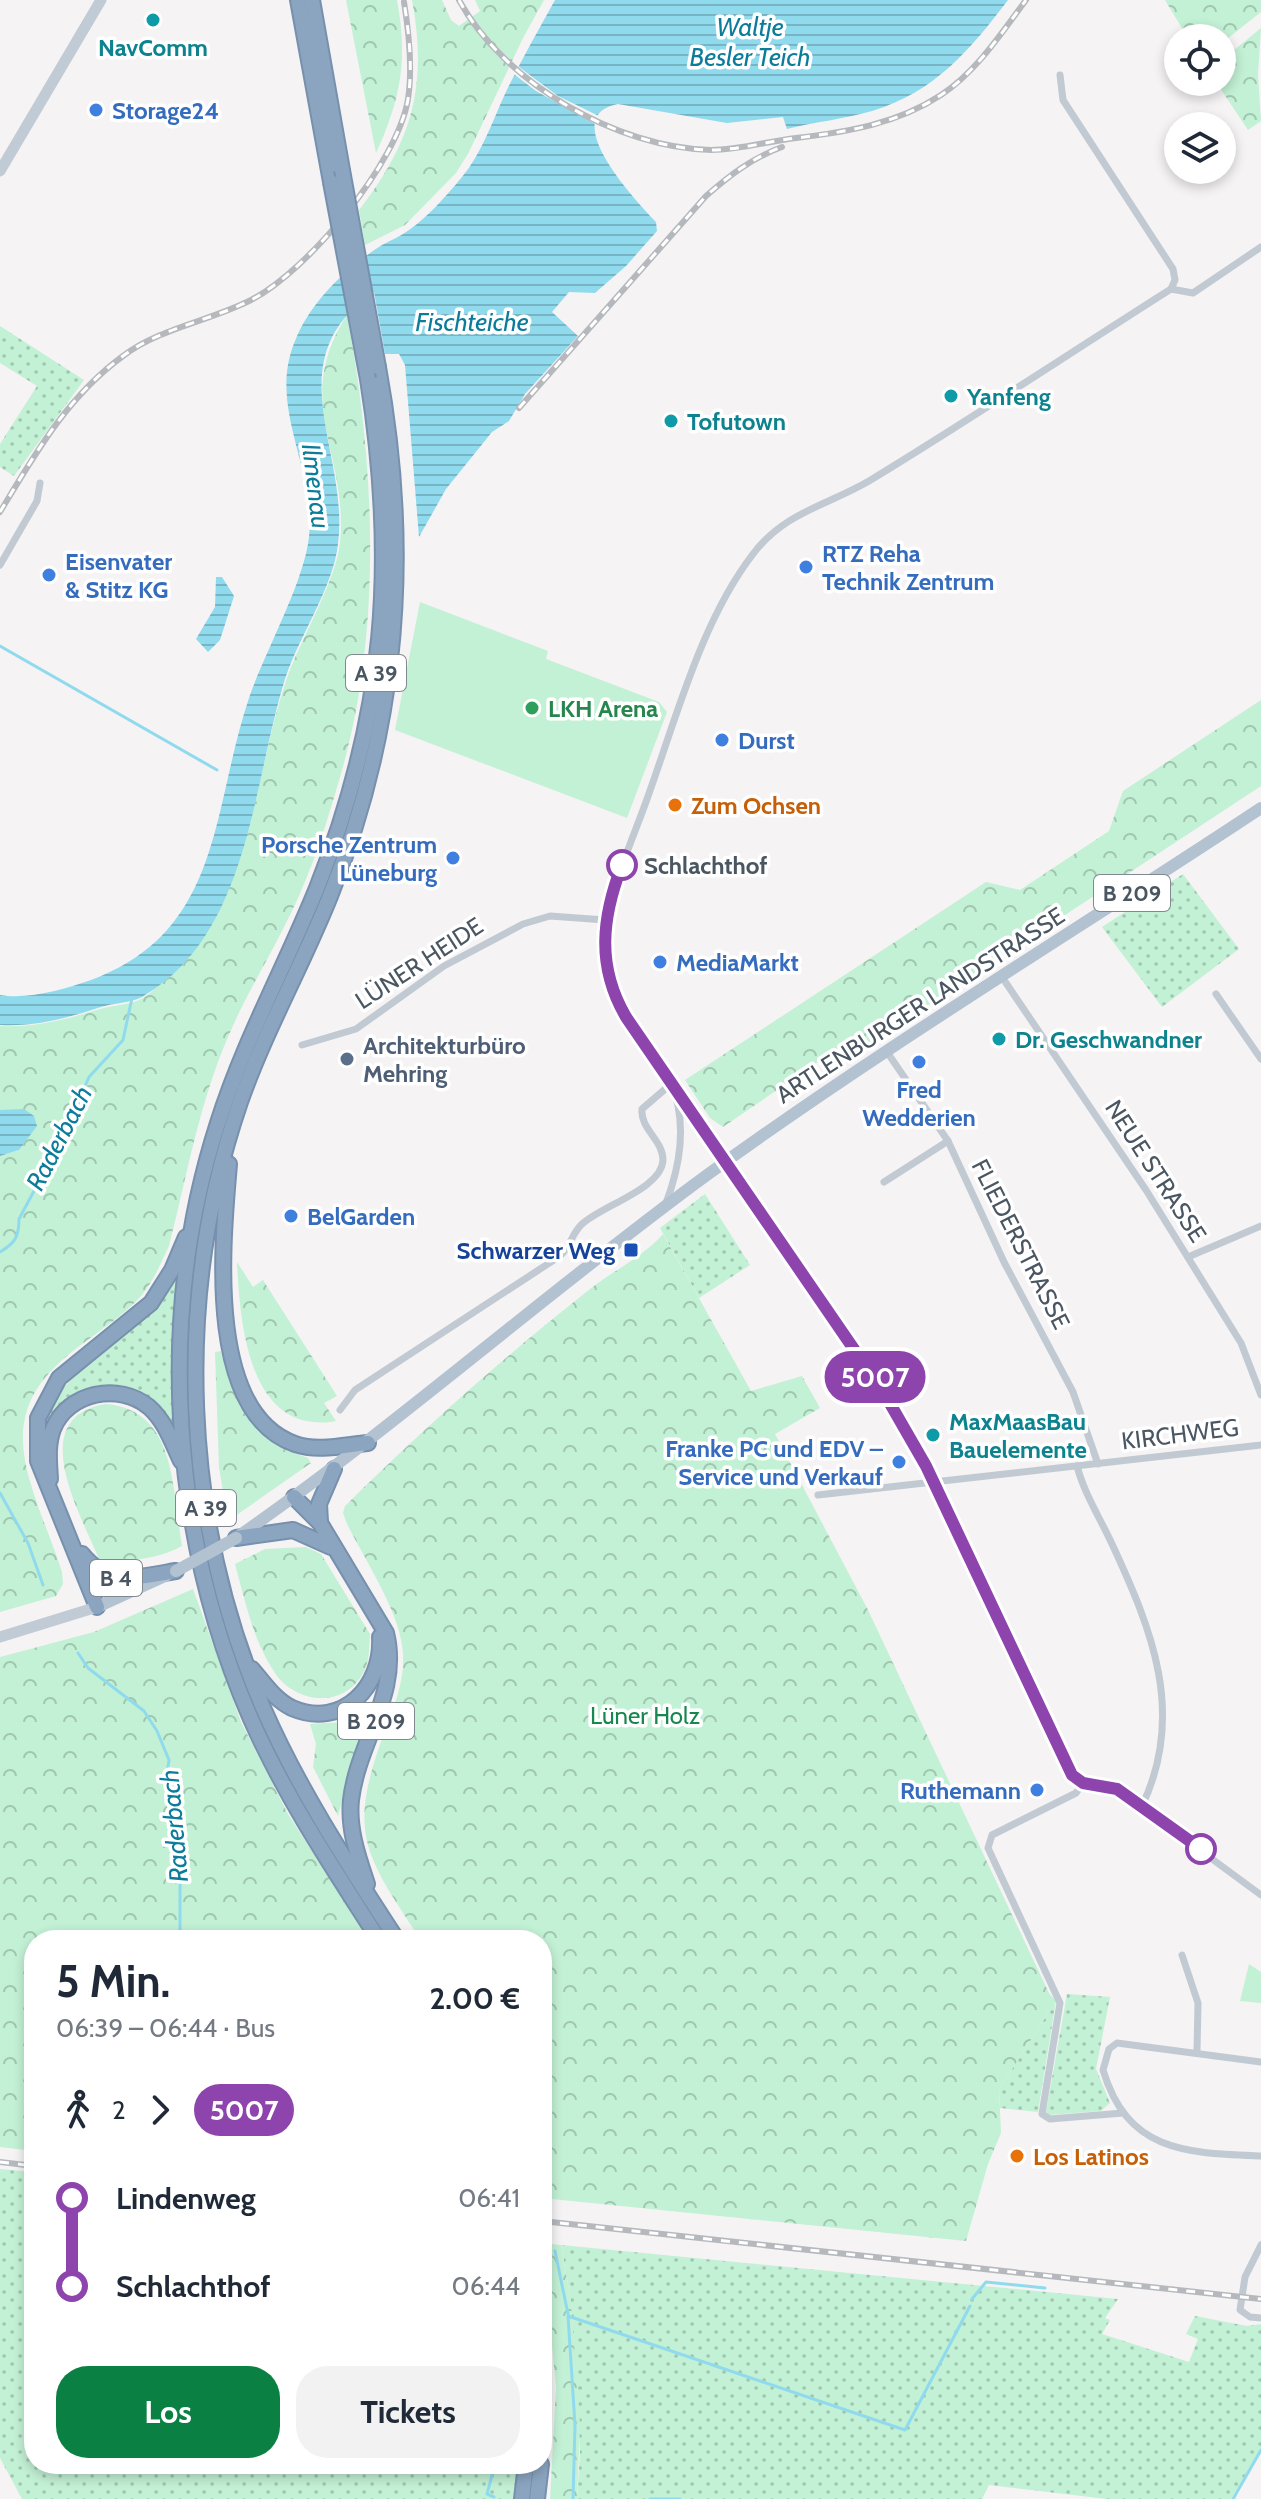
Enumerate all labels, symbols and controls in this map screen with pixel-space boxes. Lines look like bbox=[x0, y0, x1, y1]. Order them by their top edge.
marker: NavComm bbox=[144, 11, 162, 29]
water label: Waltje Besler Teich bbox=[690, 11, 810, 73]
map controls bbox=[1164, 24, 1236, 184]
button: locate bbox=[1164, 24, 1236, 96]
place label: NavComm bbox=[98, 33, 208, 62]
place label: Storage24 bbox=[112, 96, 219, 125]
marker: Storage24 bbox=[87, 101, 105, 119]
button: layers bbox=[1164, 112, 1236, 184]
water label: Fischteiche bbox=[415, 306, 529, 338]
place label: Yanfeng bbox=[966, 382, 1051, 411]
marker: Yanfeng bbox=[942, 387, 960, 405]
place label: Tofutown bbox=[687, 407, 786, 436]
marker: Tofutown bbox=[662, 412, 680, 430]
water label: Ilmenau bbox=[295, 442, 337, 530]
place label: RTZ Reha Technik Zentrum bbox=[822, 539, 994, 596]
place label: Eisenvater & Stitz KG bbox=[65, 547, 172, 604]
marker: RTZ Reha Technik Zentrum bbox=[797, 558, 815, 576]
marker: Eisenvater & Stitz KG bbox=[40, 566, 58, 584]
road number: A 39 bbox=[346, 655, 406, 691]
place label: LKH Arena bbox=[548, 694, 658, 723]
marker: LKH Arena bbox=[523, 699, 541, 717]
place label: Durst bbox=[738, 726, 795, 755]
marker: Durst bbox=[713, 731, 731, 749]
place label: Zum Ochsen bbox=[691, 791, 821, 820]
marker: Zum Ochsen bbox=[666, 796, 684, 814]
place label: Porsche Zentrum Lüneburg bbox=[261, 830, 437, 887]
marker: Porsche Zentrum Lüneburg bbox=[444, 849, 462, 867]
marker: Schlachthof bbox=[607, 850, 637, 880]
place label: Schlachthof bbox=[644, 851, 768, 880]
road number: B 209 bbox=[1094, 875, 1170, 911]
street label: ARTLENBURGER LANDSTRASSE bbox=[770, 901, 1070, 1109]
street label: LÜNER HEIDE bbox=[350, 911, 488, 1015]
place label: MediaMarkt bbox=[676, 948, 799, 977]
marker: MediaMarkt bbox=[651, 953, 669, 971]
place label: Dr. Geschwandner bbox=[1015, 1025, 1202, 1054]
marker: Dr. Geschwandner bbox=[990, 1030, 1008, 1048]
place label: Architekturbüro Mehring bbox=[363, 1031, 526, 1088]
marker: Architekturbüro Mehring bbox=[338, 1050, 356, 1068]
marker: Fred Wedderien bbox=[910, 1053, 928, 1071]
place label: Fred Wedderien bbox=[862, 1075, 976, 1132]
water label: Raderbach bbox=[19, 1080, 99, 1196]
street label: NEUE STRASSE bbox=[1099, 1094, 1213, 1248]
street label: FLIEDERSTRASSE bbox=[966, 1154, 1076, 1334]
place label: BelGarden bbox=[307, 1202, 415, 1231]
marker: BelGarden bbox=[282, 1207, 300, 1225]
place label: Schwarzer Weg bbox=[457, 1236, 615, 1265]
marker: Schwarzer Weg bbox=[622, 1241, 640, 1259]
line badge: 5007 bbox=[819, 1351, 931, 1403]
text: 5007 bbox=[841, 1360, 909, 1394]
place label: MaxMaasBau Bauelemente bbox=[949, 1407, 1087, 1464]
street label: KIRCHWEG bbox=[1120, 1412, 1240, 1456]
marker: MaxMaasBau Bauelemente bbox=[924, 1426, 942, 1444]
place label: Franke PC und EDV – Service und Verkauf bbox=[665, 1434, 884, 1491]
marker: Franke PC und EDV – Service und Verkauf bbox=[890, 1453, 908, 1471]
road number: A 39 bbox=[176, 1490, 236, 1526]
road number: B 4 bbox=[90, 1560, 142, 1596]
park label: Lüner Holz bbox=[590, 1701, 700, 1730]
road number: B 209 bbox=[338, 1703, 414, 1739]
water label: Raderbach bbox=[153, 1768, 195, 1884]
place label: Ruthemann bbox=[900, 1776, 1021, 1805]
marker: Ruthemann bbox=[1028, 1781, 1046, 1799]
unlabelled marker bbox=[1186, 1834, 1216, 1864]
text: 5 Min. bbox=[56, 1955, 170, 2008]
text: 2.00 € bbox=[429, 1980, 520, 2017]
text: 06:39 – 06:44 · Bus bbox=[56, 2012, 275, 2044]
icon: walk bbox=[56, 2088, 100, 2132]
icon: forward bbox=[138, 2088, 182, 2132]
text: 5007 bbox=[210, 2093, 278, 2127]
text: 2 bbox=[112, 2094, 126, 2126]
place label: Los Latinos bbox=[1033, 2142, 1149, 2171]
marker: Los Latinos bbox=[1008, 2147, 1026, 2165]
text: Lindenweg bbox=[116, 2180, 256, 2217]
text: 06:41 bbox=[458, 2182, 520, 2214]
text: Schlachthof bbox=[116, 2268, 270, 2305]
text: 06:44 bbox=[452, 2270, 520, 2302]
button: Los bbox=[56, 2366, 280, 2458]
button: Tickets bbox=[296, 2366, 520, 2458]

